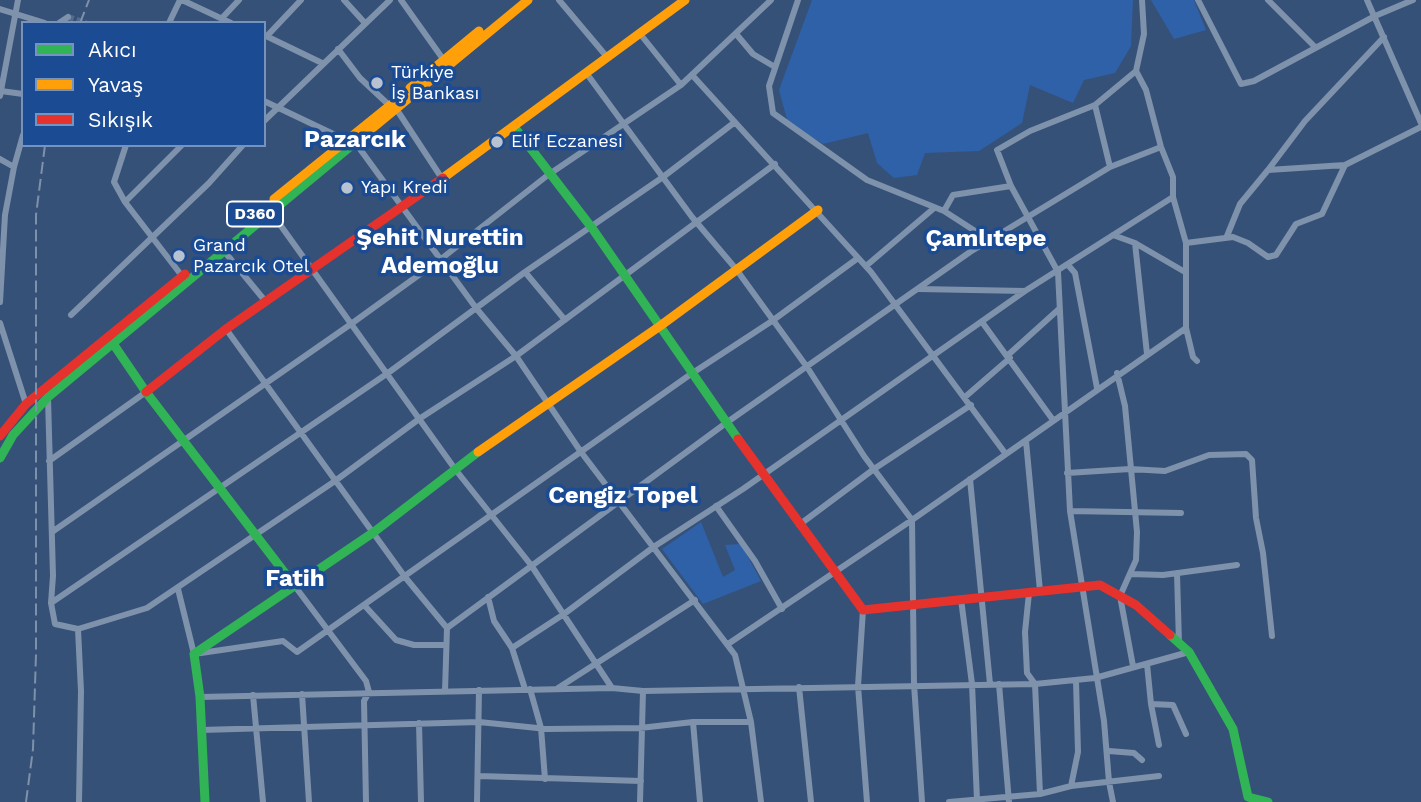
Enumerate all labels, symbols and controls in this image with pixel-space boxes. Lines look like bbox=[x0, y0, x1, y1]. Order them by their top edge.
legend bbox=[21, 21, 266, 147]
text: Akıcı bbox=[88, 37, 137, 62]
place label: Türkiye İş Bankası bbox=[391, 62, 479, 104]
text: Yavaş bbox=[88, 72, 143, 97]
marker: Türkiye İş Bankası bbox=[369, 75, 385, 91]
text: Sıkışık bbox=[88, 107, 153, 132]
district label: Pazarcık bbox=[304, 126, 406, 154]
place label: Elif Eczanesi bbox=[511, 131, 623, 153]
marker: Elif Eczanesi bbox=[489, 134, 505, 150]
place label: Yapı Kredi bbox=[361, 177, 447, 199]
marker: Yapı Kredi bbox=[339, 180, 355, 196]
road number: D360 bbox=[227, 202, 283, 227]
district label: Şehit Nurettin Ademoğlu bbox=[356, 224, 524, 280]
district label: Çamlıtepe bbox=[926, 225, 1046, 253]
place label: Grand Pazarcık Otel bbox=[193, 235, 309, 278]
marker: Grand Pazarcık Otel bbox=[171, 248, 187, 264]
district label: Cengiz Topel bbox=[548, 482, 698, 510]
district label: Fatih bbox=[265, 565, 325, 593]

